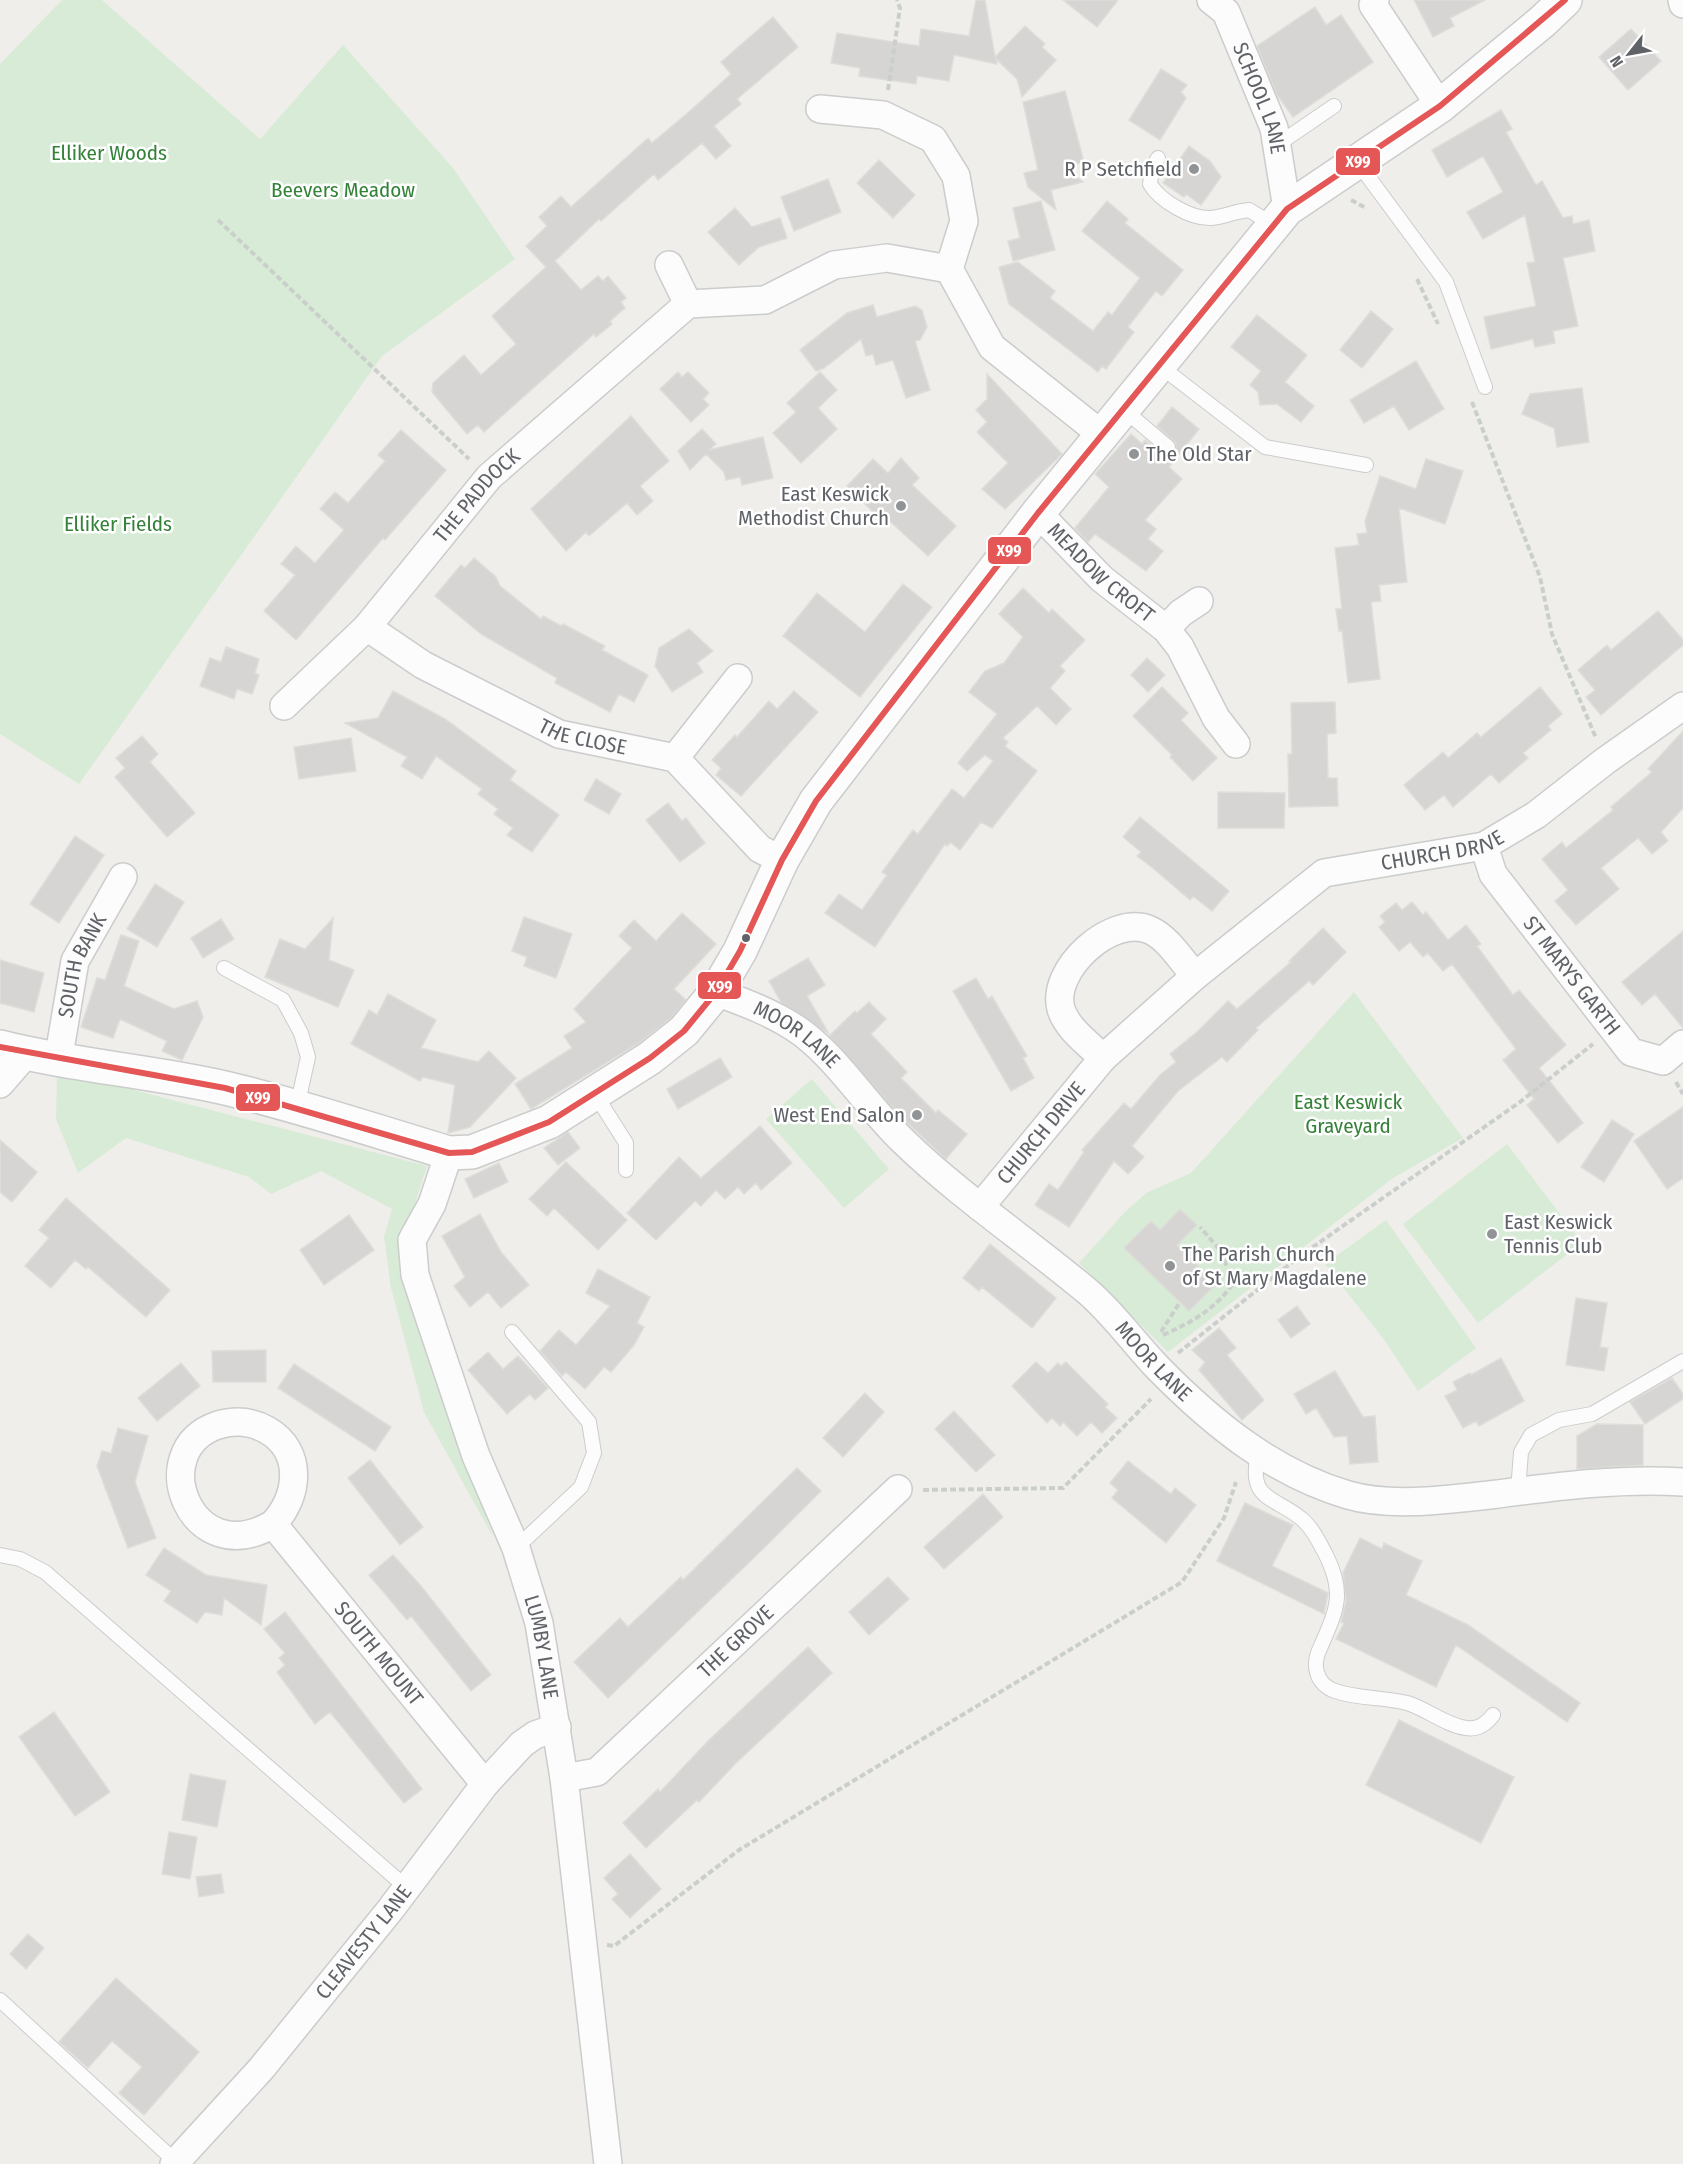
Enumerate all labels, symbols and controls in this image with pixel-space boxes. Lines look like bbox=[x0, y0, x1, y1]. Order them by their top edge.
north arrow bbox=[1599, 24, 1659, 84]
street label: SCHOOL LANE bbox=[1227, 39, 1291, 156]
text: N bbox=[1606, 52, 1627, 70]
park label: Elliker Woods bbox=[51, 140, 167, 166]
line badge: X99 bbox=[1335, 147, 1381, 176]
text: X99 bbox=[1345, 152, 1370, 171]
place label: R P Setchfield bbox=[1064, 156, 1182, 182]
marker: R P Setchfield bbox=[1187, 162, 1201, 176]
park label: Beevers Meadow bbox=[271, 177, 415, 203]
place label: The Old Star bbox=[1146, 441, 1252, 467]
street label: THE PADDOCK bbox=[428, 442, 526, 548]
marker: The Old Star bbox=[1127, 447, 1141, 461]
place label: East Keswick Methodist Church bbox=[738, 481, 889, 531]
marker: East Keswick Methodist Church bbox=[894, 499, 908, 513]
park label: Elliker Fields bbox=[64, 511, 172, 537]
street label: MEADOW CROFT bbox=[1042, 518, 1160, 628]
line badge: X99 bbox=[987, 536, 1032, 565]
text: X99 bbox=[996, 541, 1021, 560]
street label: THE CLOSE bbox=[534, 713, 629, 761]
street label: CHURCH DRIVE bbox=[1379, 824, 1509, 876]
street label: SOUTH BANK bbox=[53, 908, 113, 1020]
street label: ST MARYS GARTH bbox=[1518, 911, 1626, 1040]
unlabelled marker bbox=[740, 932, 752, 944]
line badge: X99 bbox=[697, 971, 742, 1000]
text: X99 bbox=[707, 977, 732, 996]
street label: MOOR LANE bbox=[750, 995, 846, 1074]
street label: CHURCH DRIVE bbox=[991, 1076, 1091, 1189]
line badge: X99 bbox=[235, 1083, 281, 1112]
text: X99 bbox=[245, 1088, 270, 1107]
park label: East Keswick Graveyard bbox=[1294, 1089, 1402, 1139]
place label: West End Salon bbox=[773, 1102, 905, 1128]
marker: West End Salon bbox=[910, 1108, 924, 1122]
place label: East Keswick Tennis Club bbox=[1504, 1209, 1613, 1259]
marker: East Keswick Tennis Club bbox=[1485, 1227, 1499, 1241]
place label: The Parish Church of St Mary Magdalene bbox=[1182, 1241, 1367, 1291]
marker: The Parish Church of St Mary Magdalene bbox=[1163, 1259, 1177, 1273]
street label: MOOR LANE bbox=[1110, 1316, 1197, 1407]
street label: LUMBY LANE bbox=[518, 1592, 564, 1701]
street label: SOUTH MOUNT bbox=[329, 1596, 429, 1711]
street label: THE GROVE bbox=[693, 1600, 779, 1683]
street label: CLEAVESTY LANE bbox=[310, 1880, 417, 2004]

